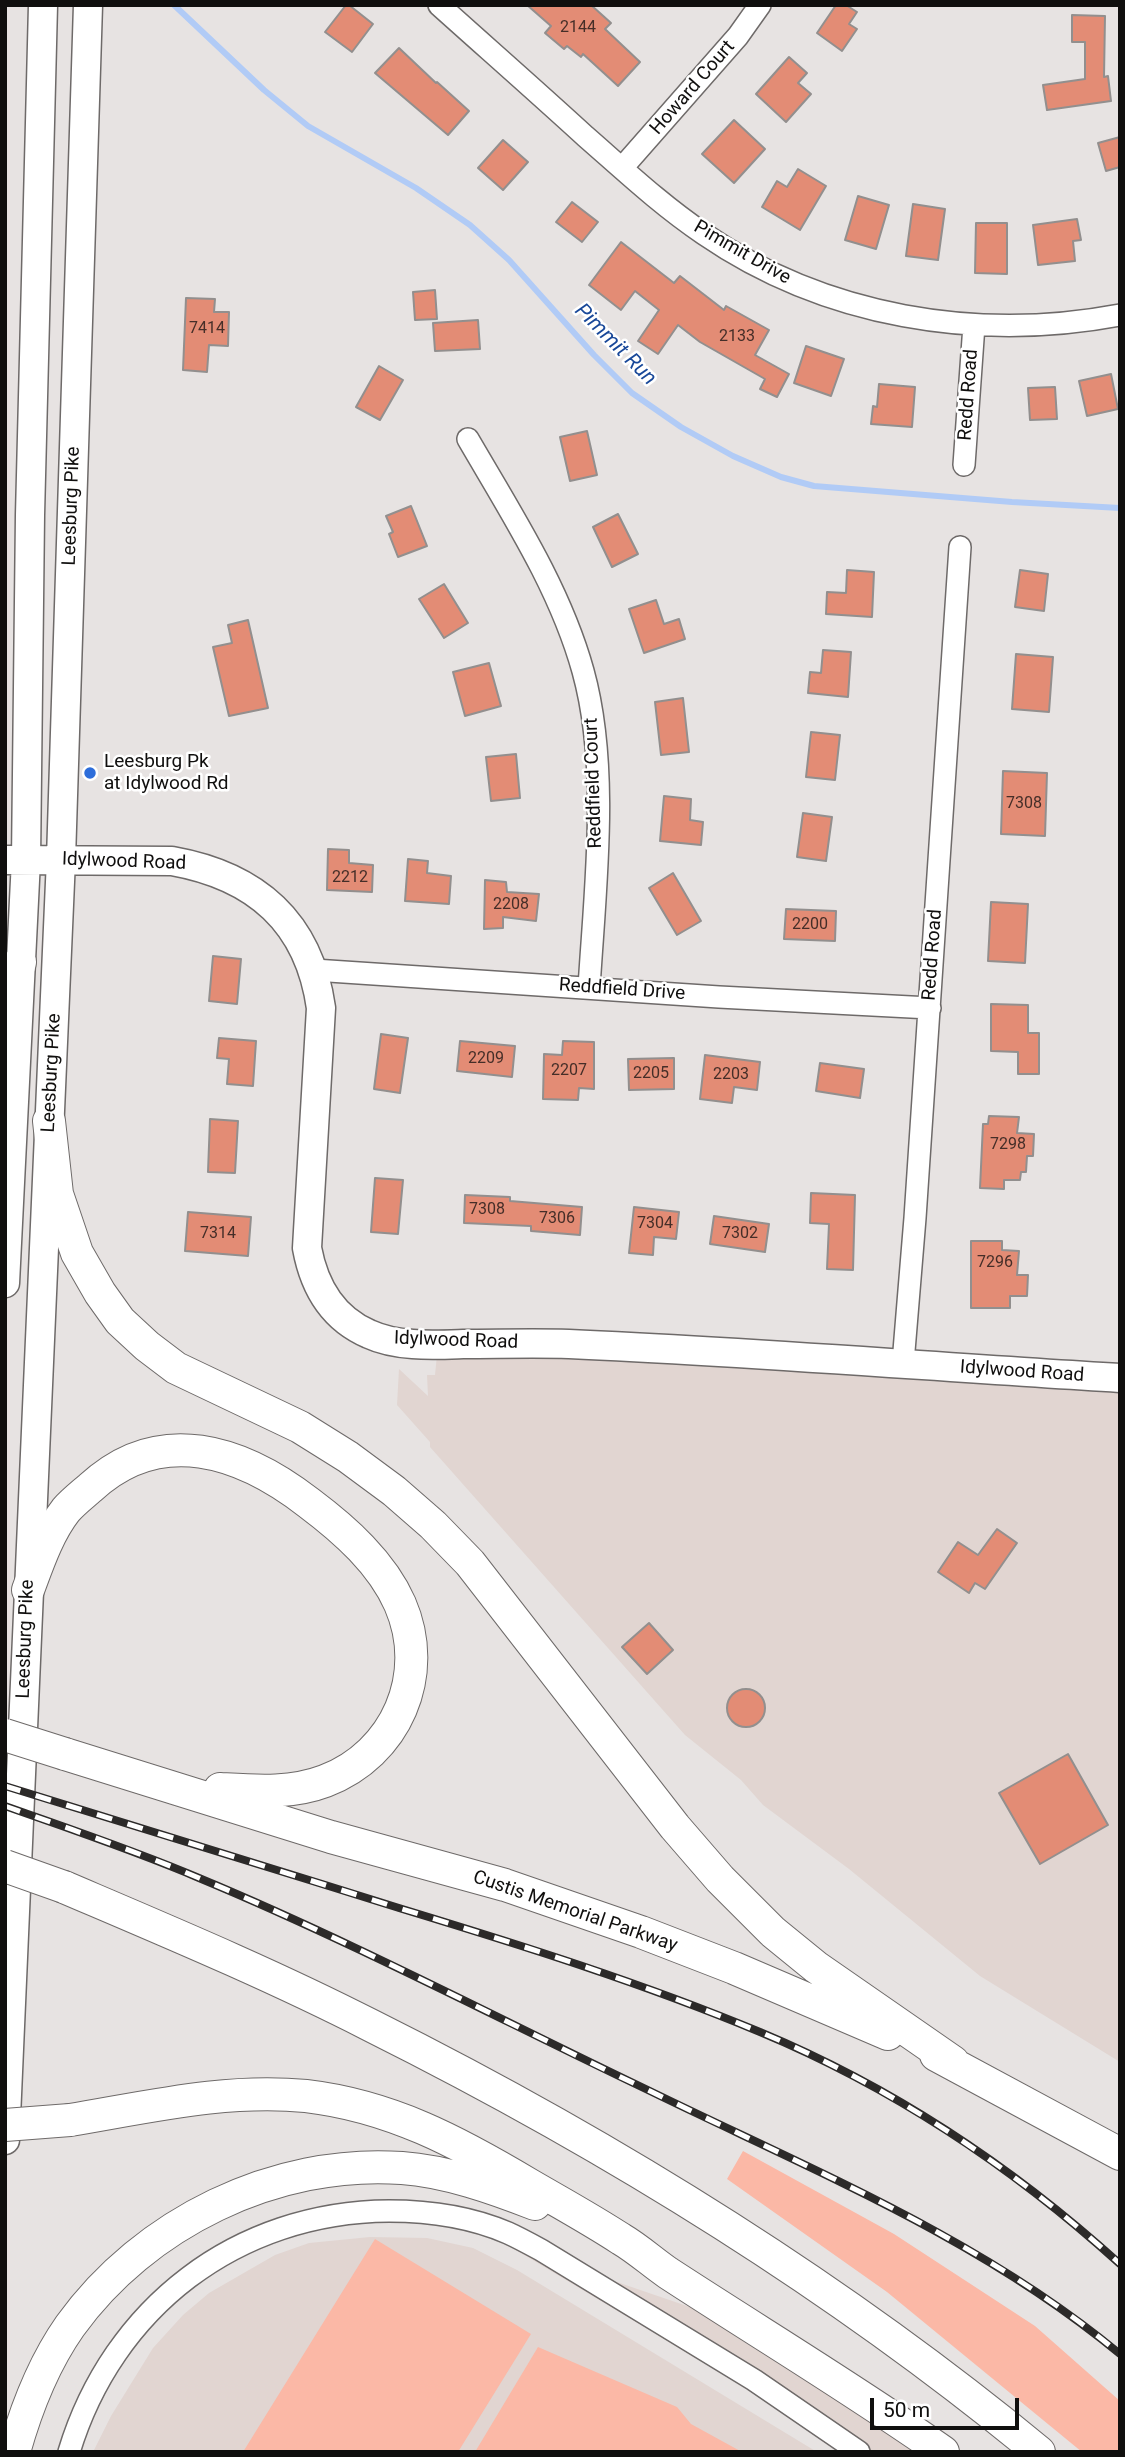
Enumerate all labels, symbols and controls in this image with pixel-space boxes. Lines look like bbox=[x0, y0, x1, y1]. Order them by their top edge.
house number: 2144 bbox=[560, 18, 596, 38]
street label: Howard Court bbox=[646, 36, 740, 140]
street label: Pimmit Drive bbox=[689, 216, 795, 290]
water label: Pimmit Run bbox=[569, 299, 661, 391]
house number: 7414 bbox=[189, 319, 225, 339]
house number: 2133 bbox=[719, 327, 755, 347]
street label: Redd Road bbox=[954, 349, 984, 441]
street label: Leesburg Pike bbox=[59, 446, 85, 566]
street label: Reddfield Court bbox=[580, 717, 608, 849]
place label: Leesburg Pk at Idylwood Rd bbox=[104, 751, 229, 795]
marker: Leesburg Pk at Idylwood Rd bbox=[82, 765, 98, 781]
house number: 7308 bbox=[1006, 794, 1042, 814]
street label: Idylwood Road bbox=[61, 848, 187, 876]
house number: 2212 bbox=[332, 868, 368, 888]
house number: 2208 bbox=[493, 895, 529, 915]
street label: Redd Road bbox=[918, 909, 948, 1001]
house number: 2200 bbox=[792, 915, 828, 935]
street label: Reddfield Drive bbox=[558, 974, 686, 1006]
street label: Leesburg Pike bbox=[37, 1013, 67, 1133]
house number: 2209 bbox=[468, 1049, 504, 1069]
house number: 2207 bbox=[551, 1061, 587, 1081]
house number: 2205 bbox=[633, 1064, 669, 1084]
house number: 2203 bbox=[713, 1065, 749, 1085]
house number: 7298 bbox=[990, 1135, 1026, 1155]
house number: 7308 bbox=[469, 1200, 505, 1220]
house number: 7306 bbox=[539, 1209, 575, 1229]
house number: 7304 bbox=[637, 1214, 673, 1234]
house number: 7314 bbox=[200, 1224, 236, 1244]
house number: 7302 bbox=[722, 1224, 758, 1244]
house number: 7296 bbox=[977, 1253, 1013, 1273]
street label: Idylwood Road bbox=[393, 1327, 519, 1355]
street label: Idylwood Road bbox=[959, 1356, 1085, 1388]
street label: Leesburg Pike bbox=[13, 1579, 39, 1699]
street label: Custis Memorial Parkway bbox=[470, 1866, 680, 1958]
scale bar bbox=[873, 2384, 1022, 2428]
text: 50 m bbox=[883, 2398, 930, 2422]

